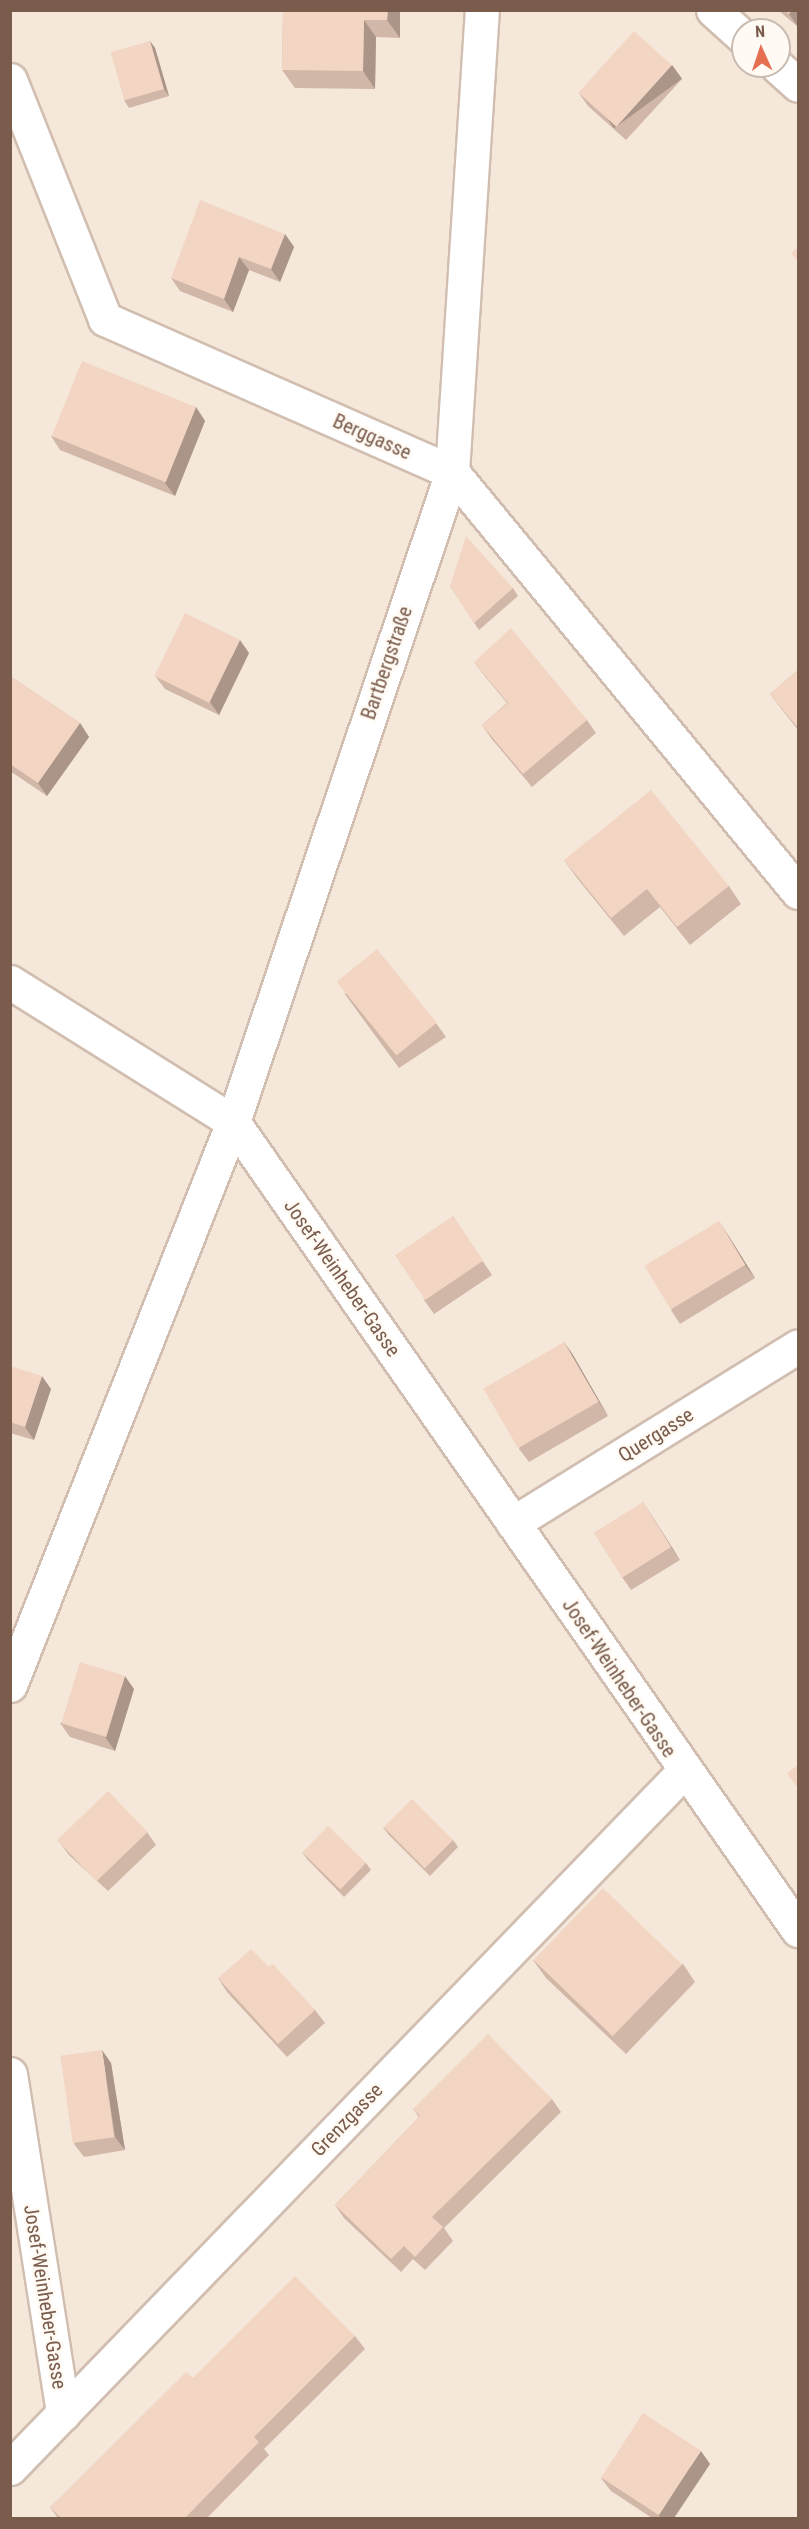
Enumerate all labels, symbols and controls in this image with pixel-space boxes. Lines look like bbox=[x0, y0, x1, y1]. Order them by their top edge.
north arrow bbox=[731, 18, 791, 78]
text: N bbox=[755, 22, 766, 41]
street label: Berggasse bbox=[329, 409, 415, 465]
street label: Bartbergstraße bbox=[356, 603, 418, 723]
street label: Josef-Weinheber-Gasse bbox=[279, 1195, 405, 1361]
street label: Quergasse bbox=[614, 1403, 698, 1467]
street label: Josef-Weinheber-Gasse bbox=[557, 1594, 681, 1762]
street label: Grenzgasse bbox=[306, 2078, 388, 2162]
street label: Josef-Weinheber-Gasse bbox=[19, 2203, 71, 2391]

